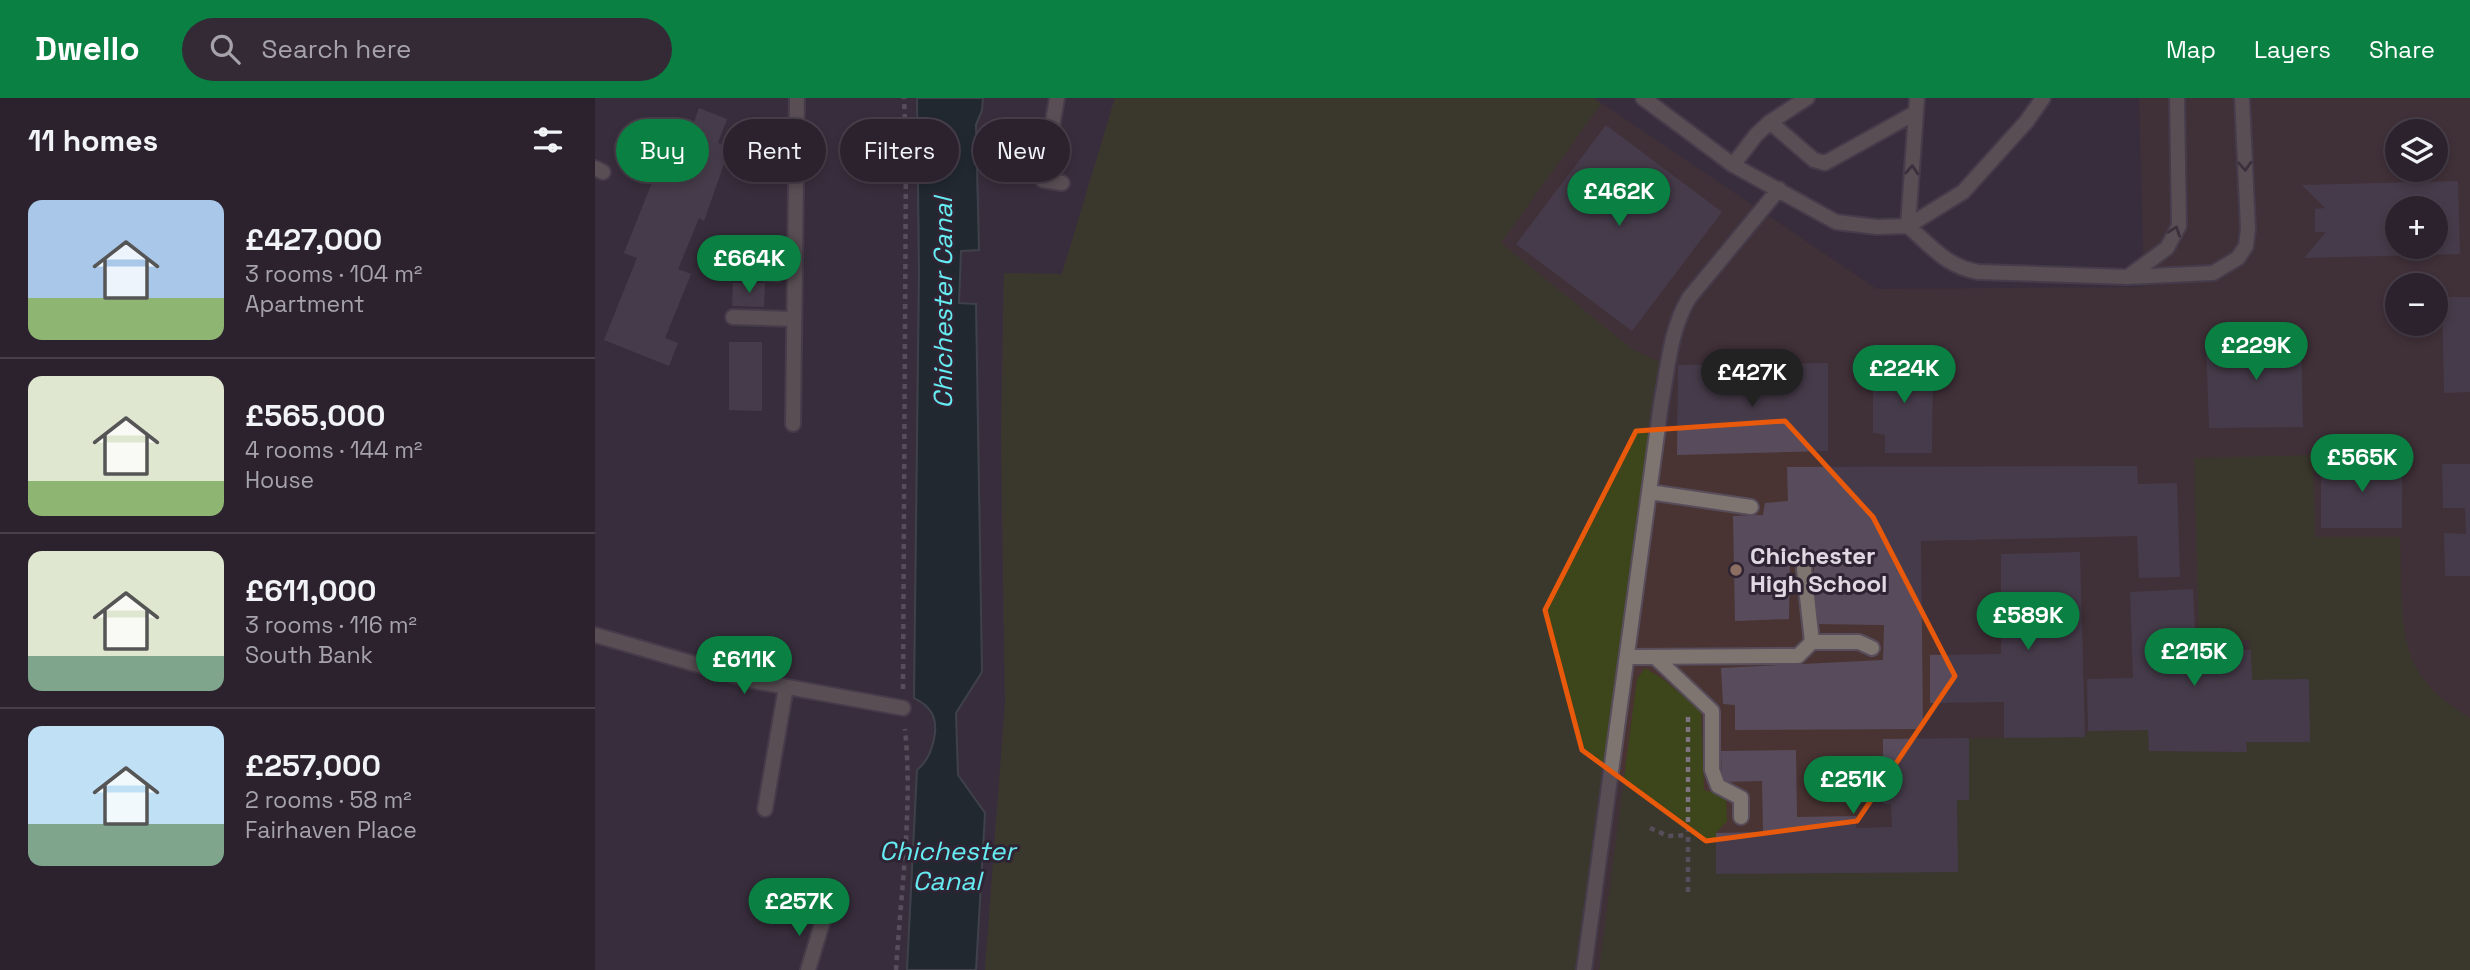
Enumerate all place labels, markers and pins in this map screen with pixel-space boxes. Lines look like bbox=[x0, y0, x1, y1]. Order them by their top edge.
pin: £462K bbox=[1570, 169, 1668, 228]
pin: £664K bbox=[700, 236, 798, 295]
pin: £229K bbox=[2207, 322, 2305, 382]
pin: £224K bbox=[1855, 345, 1953, 405]
pin: £427K bbox=[1703, 350, 1801, 409]
pin: £565K bbox=[2313, 434, 2411, 494]
place label: Chichester High School bbox=[1750, 540, 1887, 599]
marker: Chichester High School bbox=[1728, 562, 1744, 578]
pin: £589K bbox=[1979, 592, 2077, 652]
pin: £215K bbox=[2145, 628, 2243, 688]
pin: £611K bbox=[695, 636, 793, 696]
pin: £251K bbox=[1804, 756, 1902, 816]
pin: £257K bbox=[750, 878, 848, 938]

